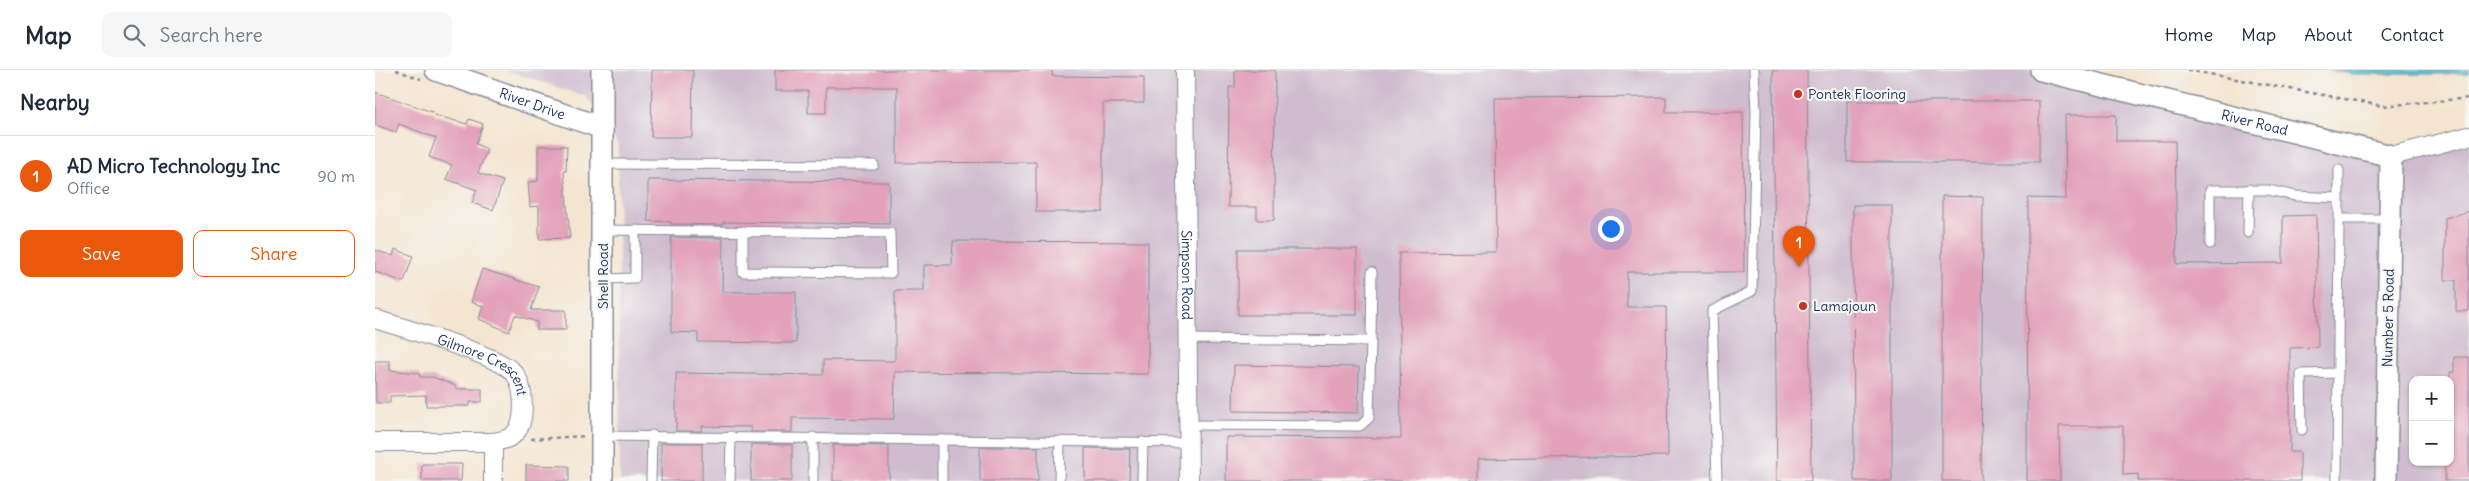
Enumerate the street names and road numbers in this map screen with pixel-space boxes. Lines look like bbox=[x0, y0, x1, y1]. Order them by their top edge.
street label: River Drive bbox=[497, 84, 568, 123]
street label: River Road bbox=[2219, 106, 2290, 139]
street label: Simpson Road bbox=[1178, 230, 1196, 320]
street label: Shell Road bbox=[594, 243, 612, 309]
street label: Number 5 Road bbox=[2378, 269, 2398, 367]
street label: Gilmore Crescent bbox=[435, 330, 531, 397]

